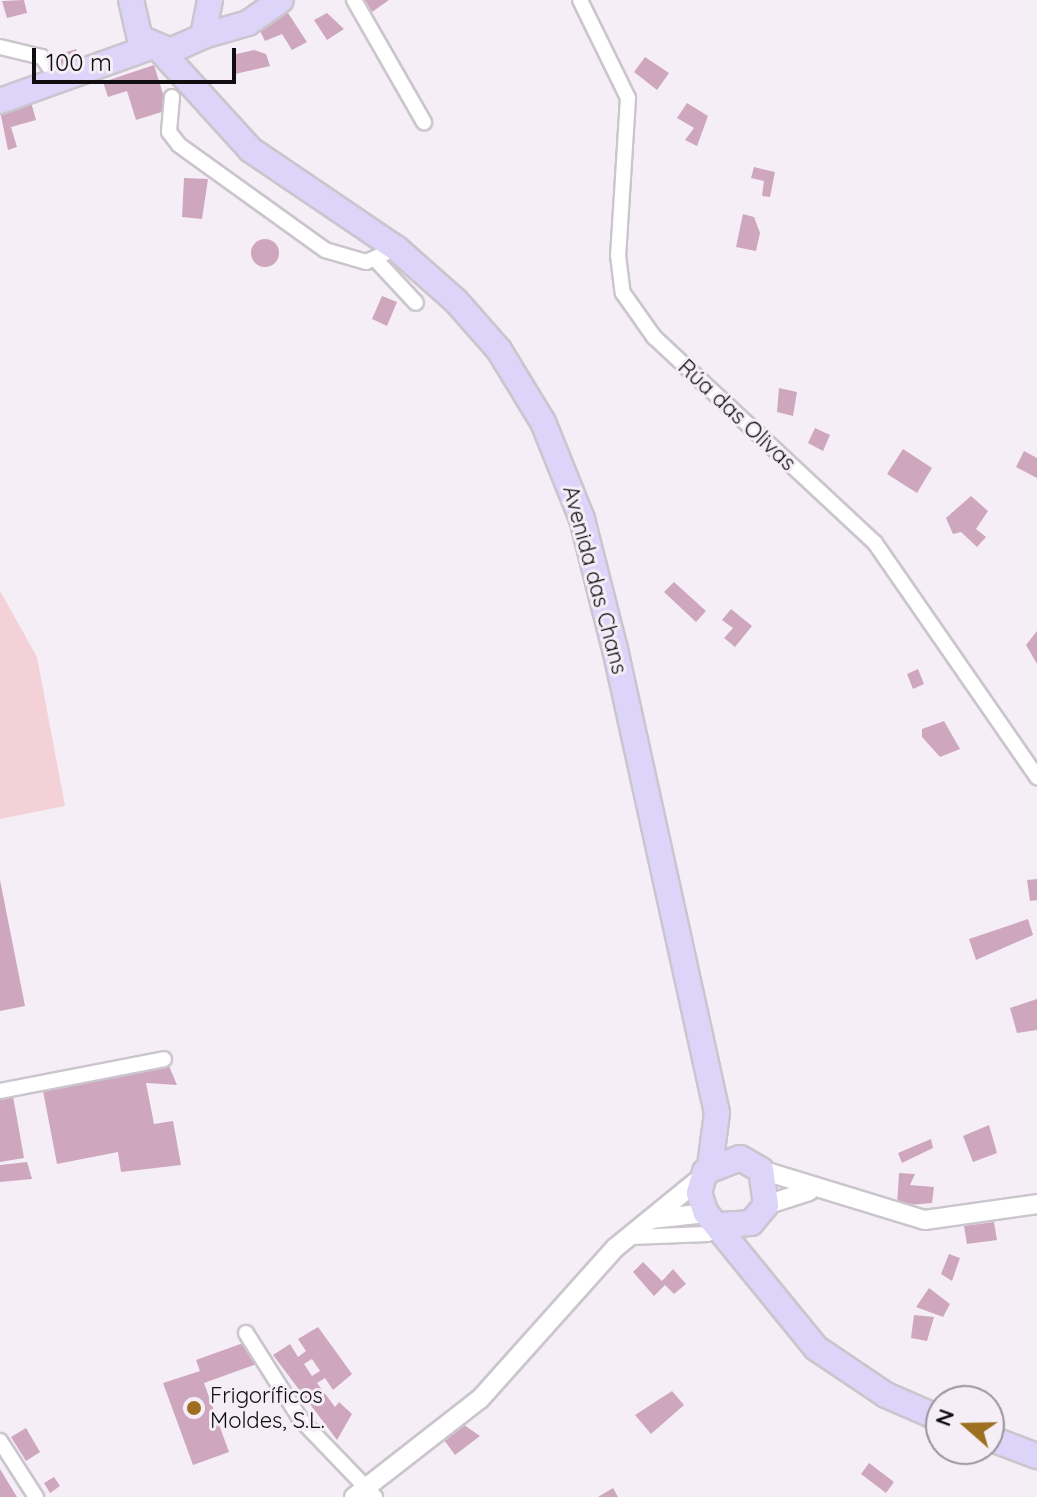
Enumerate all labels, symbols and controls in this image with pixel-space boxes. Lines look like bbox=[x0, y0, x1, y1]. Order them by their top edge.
scale bar bbox=[36, 32, 240, 82]
text: 100 m bbox=[46, 47, 112, 77]
street label: Rúa das Olivas bbox=[673, 354, 801, 476]
street label: Avenida das Chans bbox=[557, 483, 633, 677]
place label: Frigoríficos Moldes, S.L. bbox=[210, 1382, 325, 1434]
north arrow bbox=[925, 1385, 1005, 1465]
marker: Frigoríficos Moldes, S.L. bbox=[185, 1399, 203, 1417]
text: N bbox=[928, 1405, 960, 1430]

